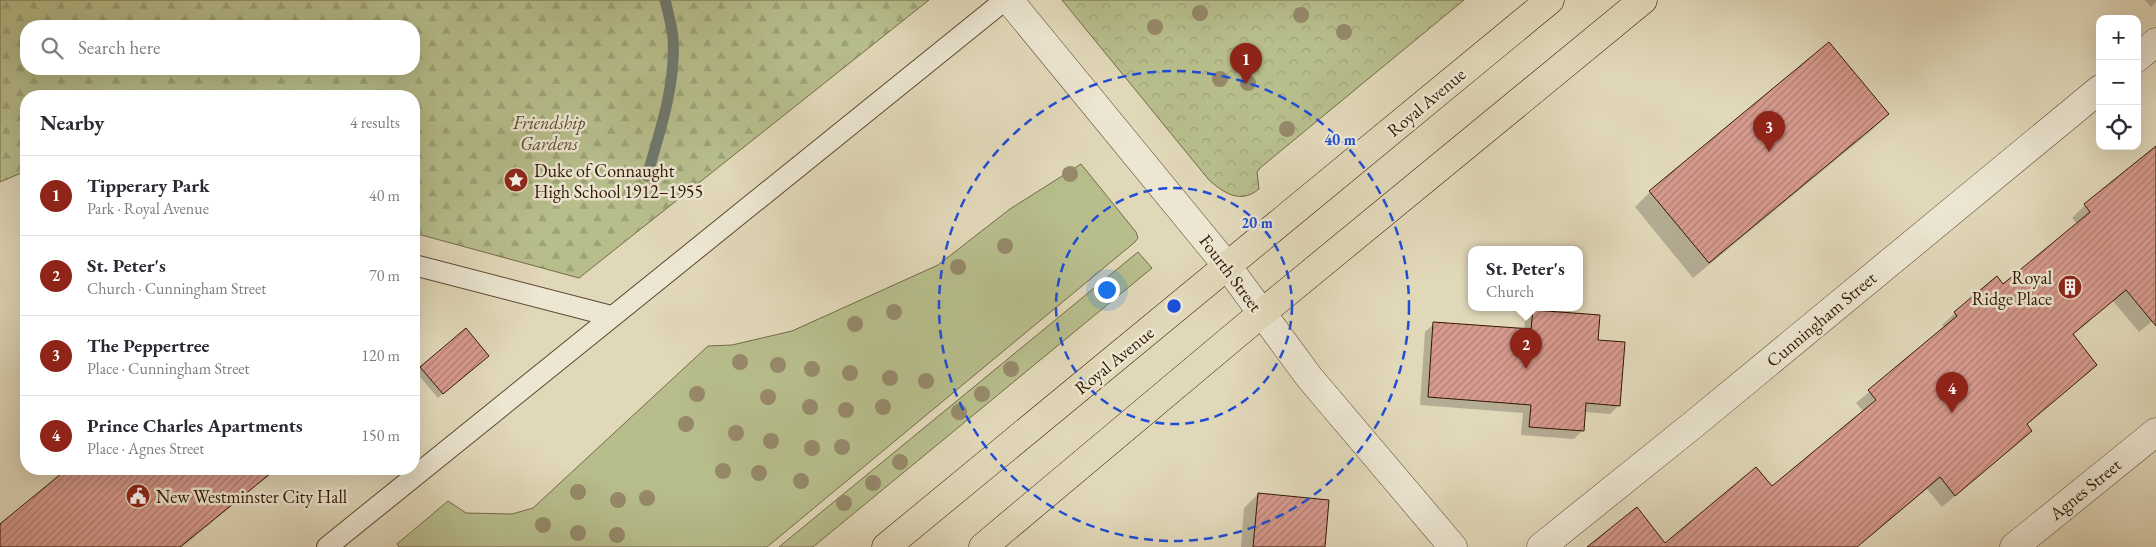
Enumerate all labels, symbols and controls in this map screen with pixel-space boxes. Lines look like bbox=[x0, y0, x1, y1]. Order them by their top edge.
map controls bbox=[2096, 15, 2141, 150]
button: + bbox=[2096, 15, 2141, 60]
search box bbox=[20, 20, 420, 75]
icon: search bbox=[38, 34, 66, 62]
text: Search here bbox=[78, 35, 160, 60]
pin: 1 bbox=[1230, 43, 1262, 84]
button: − bbox=[2096, 60, 2141, 105]
street label: Royal Avenue bbox=[1382, 62, 1470, 142]
button: locate bbox=[2096, 105, 2141, 150]
text: Nearby bbox=[40, 109, 104, 136]
park label: Friendship Gardens bbox=[512, 111, 585, 155]
pin: 3 bbox=[1753, 111, 1785, 152]
text: 4 results bbox=[350, 112, 400, 133]
text: 40 m bbox=[1324, 130, 1356, 149]
place label: Duke of Connaught High School 1912–1955 bbox=[534, 159, 703, 203]
place icon: Duke of Connaught High School 1912–1955 bbox=[503, 167, 529, 193]
text: Tipperary Park bbox=[87, 173, 210, 198]
text: 1 bbox=[52, 185, 60, 206]
text: 40 m bbox=[369, 185, 400, 206]
text: Park · Royal Avenue bbox=[87, 198, 209, 219]
text: 20 m bbox=[1241, 213, 1273, 232]
street label: Fourth Street bbox=[1194, 230, 1268, 317]
popup bbox=[1468, 246, 1583, 311]
text: St. Peter's bbox=[87, 253, 166, 278]
text: St. Peter's bbox=[1486, 256, 1565, 281]
text: 2 bbox=[52, 265, 60, 286]
text: 70 m bbox=[369, 265, 400, 286]
street label: Cunningham Street bbox=[1761, 266, 1881, 372]
place label: Royal Ridge Place bbox=[1972, 266, 2052, 310]
building icon: Royal Ridge Place bbox=[2057, 274, 2083, 300]
your location bbox=[1094, 277, 1120, 303]
text: Church · Cunningham Street bbox=[87, 278, 266, 299]
text: Church bbox=[1486, 281, 1534, 302]
centre of rings bbox=[1165, 297, 1183, 315]
street label: Royal Avenue bbox=[1070, 321, 1158, 399]
pin: 2 bbox=[1510, 328, 1542, 369]
text: The Peppertree bbox=[87, 333, 209, 358]
text: 3 bbox=[52, 345, 60, 366]
text: 120 m bbox=[361, 345, 400, 366]
text: Place · Cunningham Street bbox=[87, 358, 250, 379]
pin: 4 bbox=[1936, 372, 1968, 413]
text: Prince Charles Apartments bbox=[87, 413, 303, 438]
text: 4 bbox=[52, 425, 60, 446]
text: 150 m bbox=[361, 425, 400, 446]
text: Place · Agnes Street bbox=[87, 438, 204, 459]
street label: Agnes Street bbox=[2044, 453, 2126, 526]
public building icon: New Westminster City Hall bbox=[125, 483, 151, 509]
place label: New Westminster City Hall bbox=[156, 485, 347, 508]

